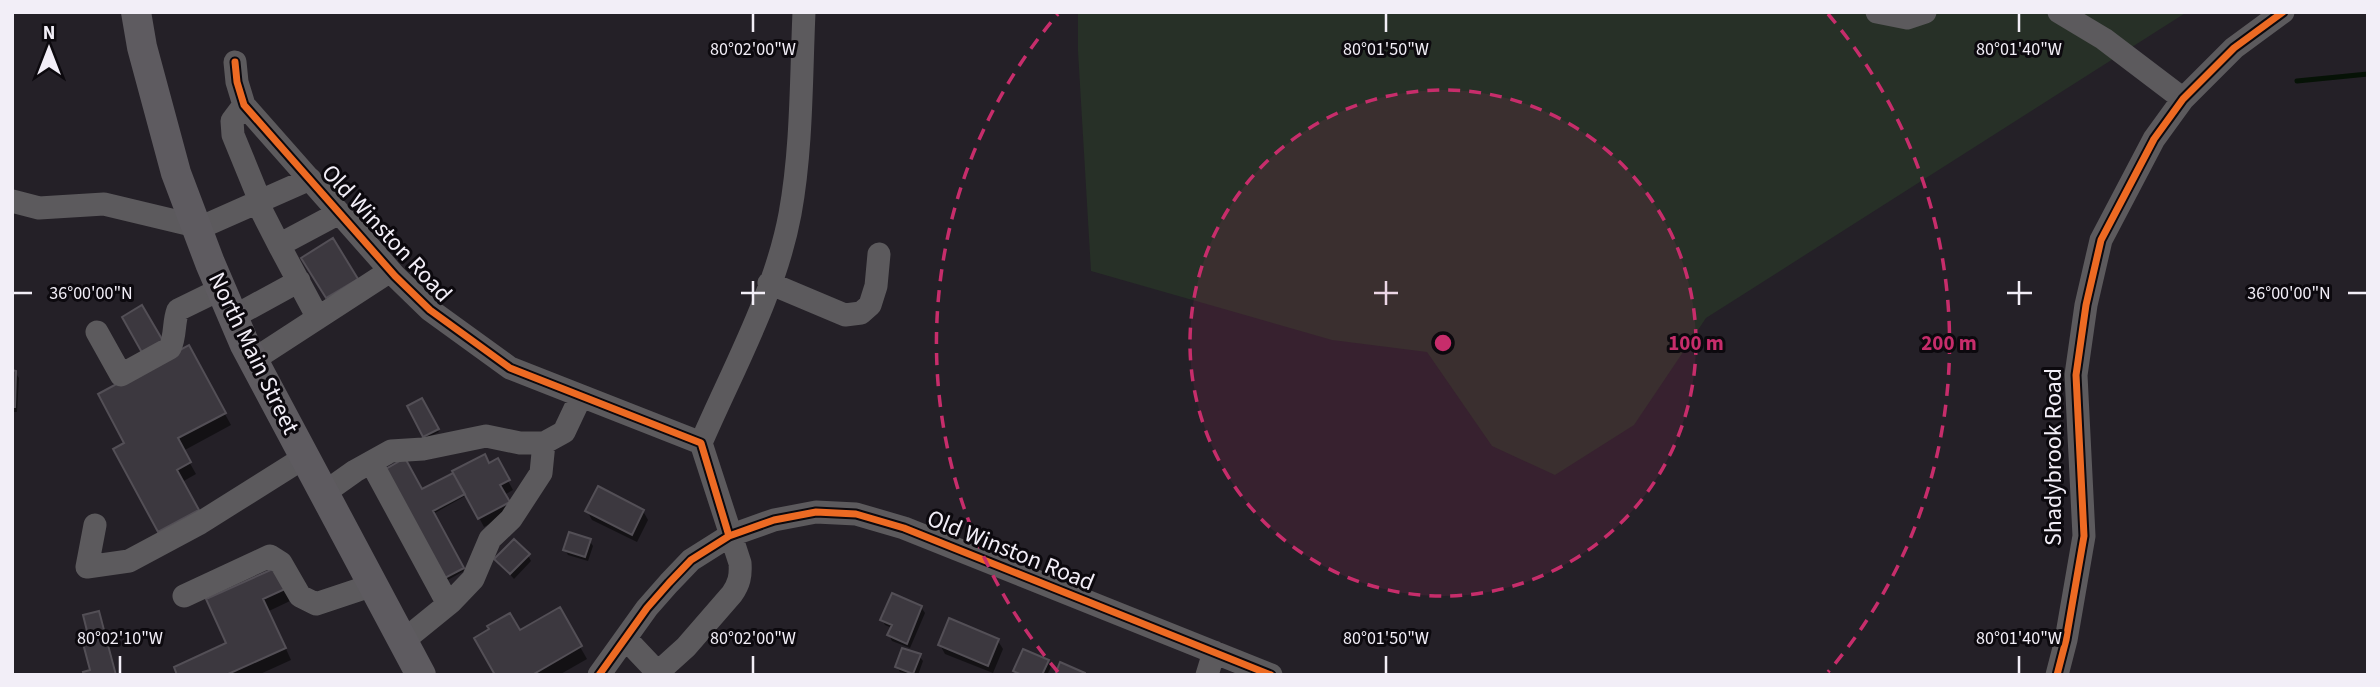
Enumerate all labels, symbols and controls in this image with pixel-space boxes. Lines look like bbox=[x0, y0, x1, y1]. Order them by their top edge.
north arrow bbox=[14, 14, 84, 84]
text: N bbox=[43, 20, 55, 47]
text: 80°02'00"W bbox=[710, 37, 796, 62]
text: 80°01'50"W bbox=[1343, 37, 1429, 62]
text: 80°01'40"W bbox=[1976, 37, 2062, 62]
street label: Old Winston Road bbox=[313, 156, 460, 310]
street label: North Main Street bbox=[199, 266, 308, 440]
text: 36°00'00"N bbox=[49, 281, 133, 306]
text: 36°00'00"N bbox=[2247, 281, 2331, 306]
text: 100 m bbox=[1668, 328, 1724, 358]
text: 200 m bbox=[1921, 328, 1977, 358]
centre of rings bbox=[1431, 331, 1455, 355]
street label: Shadybrook Road bbox=[2036, 368, 2071, 546]
street label: Old Winston Road bbox=[922, 501, 1100, 600]
text: 80°02'10"W bbox=[77, 626, 163, 651]
text: 80°02'00"W bbox=[710, 626, 796, 651]
text: 80°01'50"W bbox=[1343, 626, 1429, 651]
text: 80°01'40"W bbox=[1976, 626, 2062, 651]

